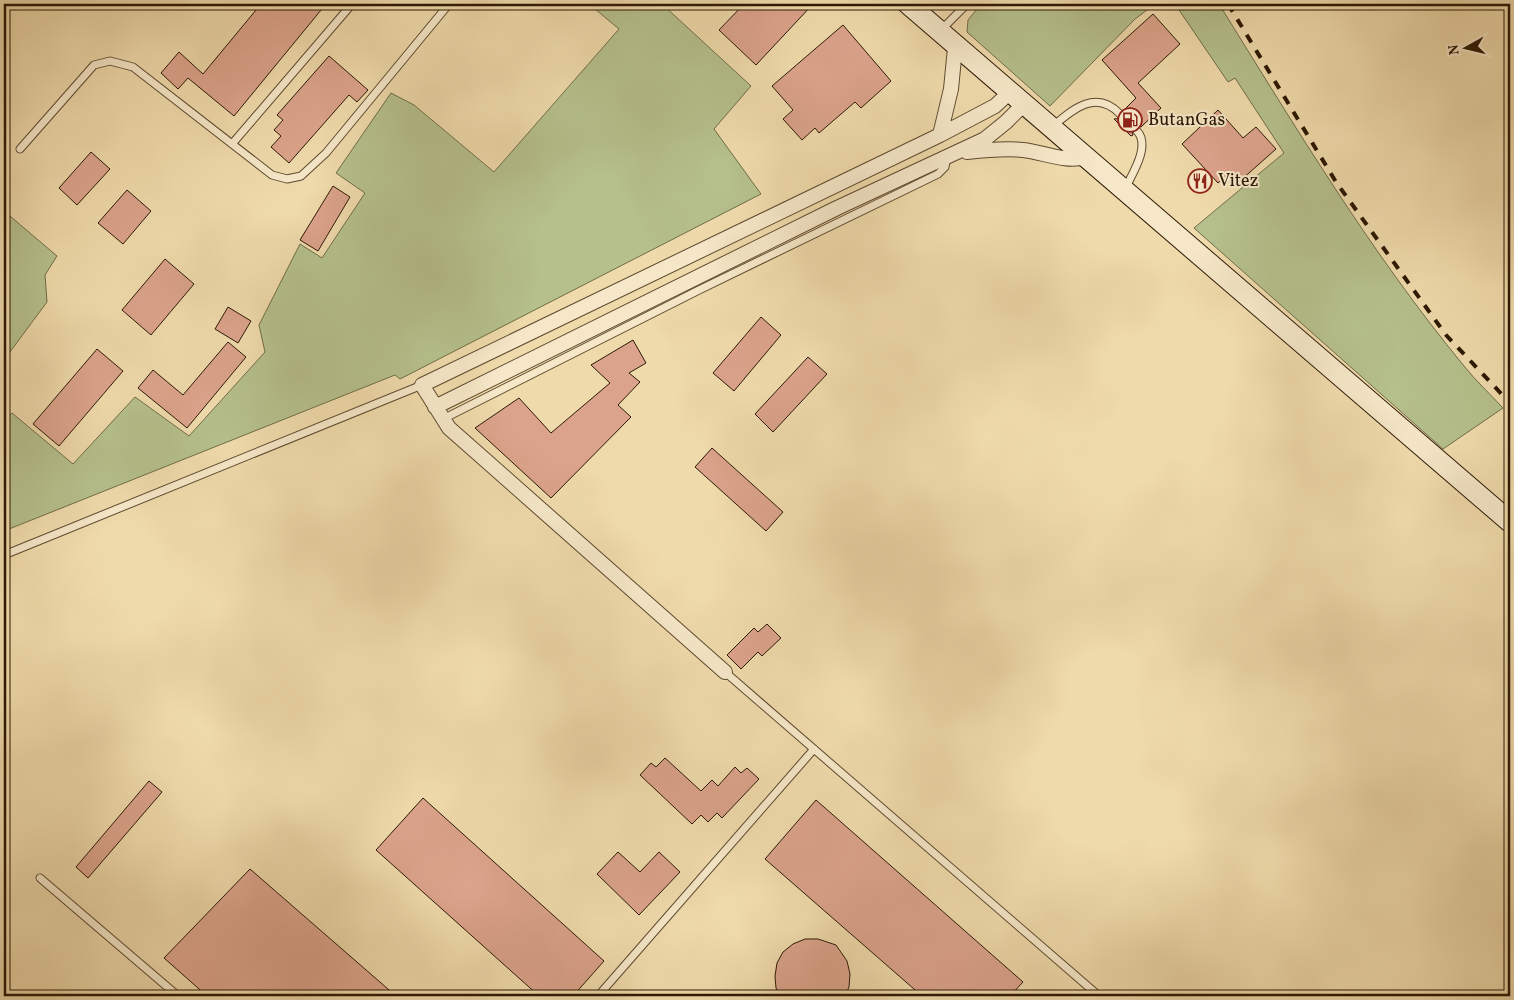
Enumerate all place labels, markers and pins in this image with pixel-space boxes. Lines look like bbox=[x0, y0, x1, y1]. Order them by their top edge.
fuel station icon: ButanGas bbox=[1117, 107, 1143, 133]
place label: ButanGas bbox=[1148, 108, 1225, 133]
restaurant icon: Vitez bbox=[1187, 168, 1213, 194]
place label: Vitez bbox=[1218, 169, 1259, 194]

